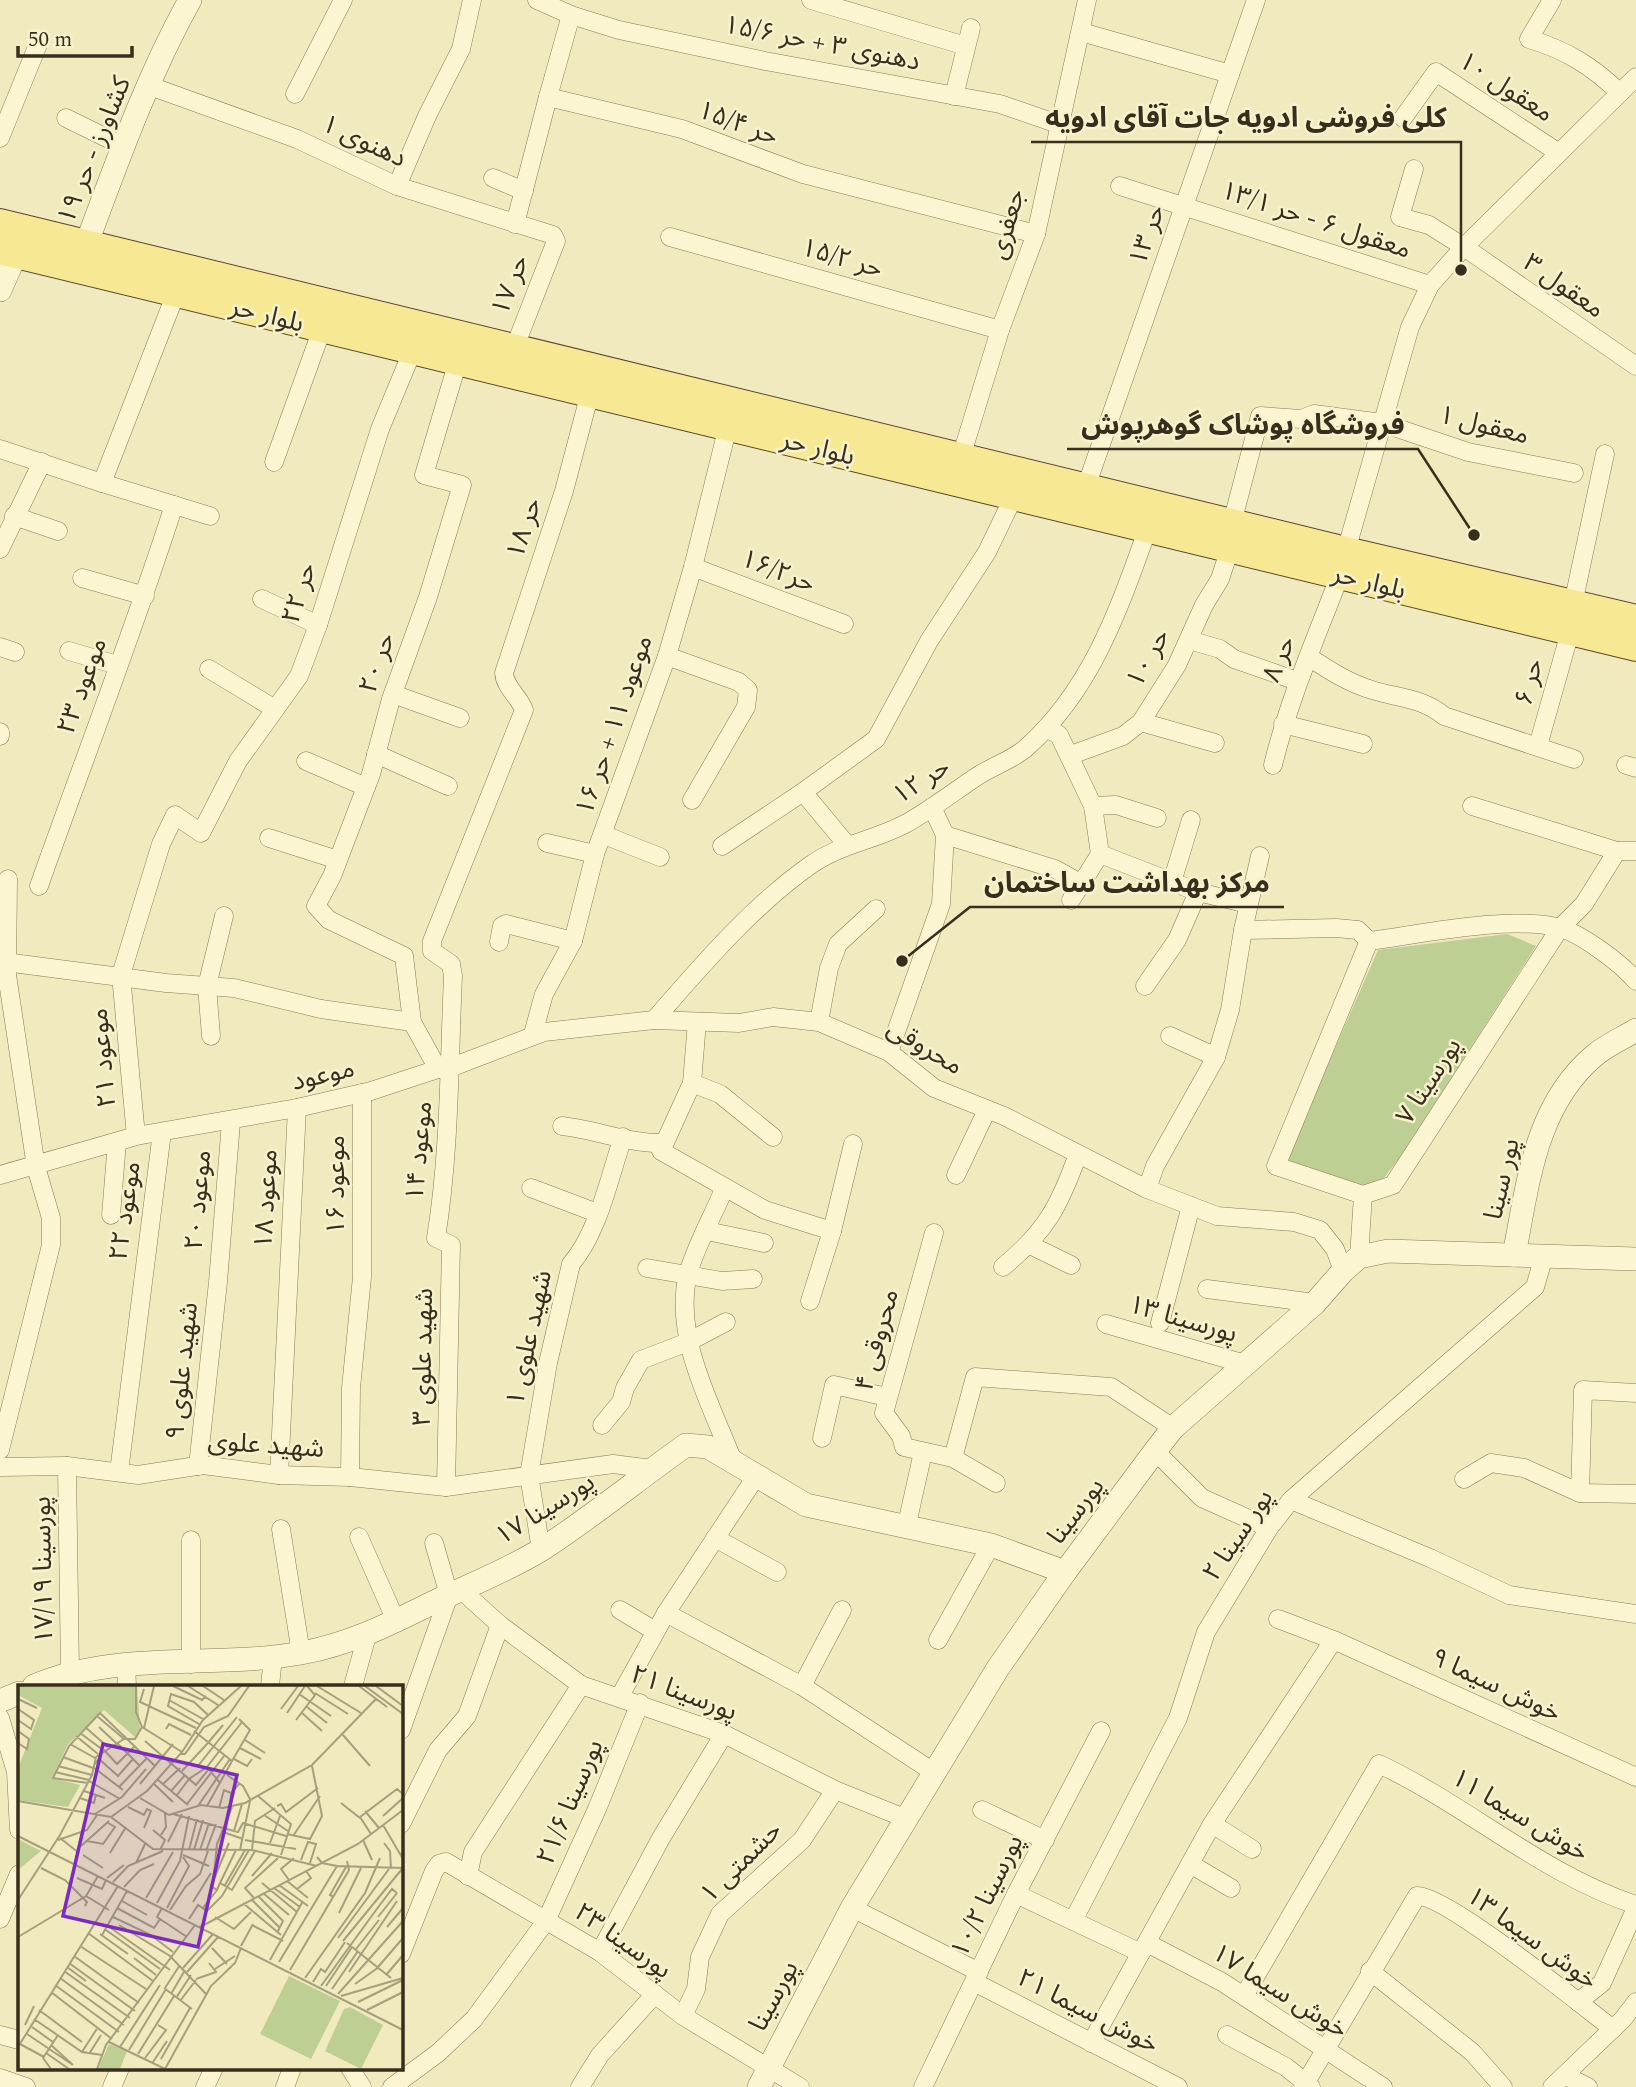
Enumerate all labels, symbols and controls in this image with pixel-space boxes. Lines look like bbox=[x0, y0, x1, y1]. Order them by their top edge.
street label: دهنوی ۳ + حر ۱۵/۶ bbox=[721, 4, 923, 82]
scale bar bbox=[18, 14, 131, 58]
text: 50 m bbox=[28, 24, 72, 56]
street label: معقول ۱۰ bbox=[1450, 41, 1562, 133]
street label: کشاورز - حر ۱۹ bbox=[46, 70, 142, 230]
street label: حر ۱۵/۴ bbox=[692, 90, 784, 156]
callout: کلی فروشی ادویه جات آقای ادویه bbox=[1031, 93, 1461, 142]
text: کلی فروشی ادویه جات آقای ادویه bbox=[1045, 97, 1447, 140]
street label: دهنوی ۱ bbox=[315, 104, 413, 178]
street label: معقول ۶ - حر ۱۳/۱ bbox=[1216, 170, 1416, 270]
street label: جعفری bbox=[978, 184, 1036, 264]
street label: حر ۱۳ bbox=[1118, 199, 1176, 271]
street label: حر ۱۵/۲ bbox=[796, 227, 888, 289]
street label: معقول ۳ bbox=[1515, 243, 1613, 329]
street label: حر ۱۷ bbox=[480, 249, 540, 321]
street label: بلوار حر bbox=[225, 286, 308, 343]
street label: معقول ۱ bbox=[1435, 394, 1533, 456]
callout: فروشگاه پوشاک گوهرپوش bbox=[1067, 400, 1418, 449]
text: فروشگاه پوشاک گوهرپوش bbox=[1081, 404, 1405, 447]
street label: بلوار حر bbox=[776, 419, 859, 476]
street label: حر ۱۸ bbox=[495, 492, 553, 564]
street label: حر۱۶/۲ bbox=[735, 539, 821, 603]
street label: بلوار حر bbox=[1327, 553, 1410, 610]
street label: حر ۲۲ bbox=[271, 558, 327, 628]
street label: حر ۱۰ bbox=[1116, 621, 1180, 695]
street label: حر ۲۰ bbox=[348, 627, 406, 699]
street label: موعود ۱۱ + حر ۱۶ bbox=[565, 630, 663, 820]
street label: حر ۸ bbox=[1252, 630, 1306, 688]
street label: موعود ۲۳ bbox=[46, 632, 118, 740]
street label: حر ۶ bbox=[1504, 654, 1554, 710]
street label: حر ۱۲ bbox=[884, 747, 958, 815]
callout: مرکز بهداشت ساختمان bbox=[970, 858, 1284, 907]
text: مرکز بهداشت ساختمان bbox=[984, 862, 1270, 905]
street label: موعود ۲۱ bbox=[79, 1006, 127, 1110]
street label: محروقی bbox=[879, 1009, 971, 1085]
street label: پورسینا ۷ bbox=[1386, 1030, 1472, 1132]
street label: موعود bbox=[287, 1048, 359, 1102]
street label: موعود ۱۴ bbox=[395, 1099, 443, 1203]
street label: پور سینا bbox=[1473, 1134, 1531, 1224]
street label: موعود ۱۶ bbox=[316, 1135, 356, 1235]
street label: موعود ۲۰ bbox=[174, 1148, 222, 1252]
street label: موعود ۱۸ bbox=[243, 1148, 289, 1250]
street label: موعود ۲۲ bbox=[98, 1159, 152, 1263]
street label: شهید علوی ۱ bbox=[495, 1266, 563, 1410]
street label: محروقی ۴ bbox=[844, 1284, 910, 1396]
street label: پورسینا ۱۳ bbox=[1124, 1284, 1242, 1354]
street label: شهید علوی ۳ bbox=[402, 1288, 444, 1426]
street label: شهید علوی ۹ bbox=[155, 1300, 209, 1442]
street label: شهید علوی bbox=[206, 1421, 326, 1469]
street label: پورسینا ۱۷ bbox=[487, 1462, 603, 1556]
street label: پورسینا bbox=[1037, 1469, 1115, 1553]
street label: پور سینا ۲ bbox=[1192, 1481, 1284, 1589]
street label: پورسینا ۱۷/۱۹ bbox=[22, 1496, 64, 1644]
street label: خوش سیما ۹ bbox=[1424, 1637, 1568, 1733]
street label: پورسینا ۲۱ bbox=[625, 1654, 743, 1732]
inset map bbox=[18, 1685, 402, 2070]
street label: پورسینا ۲۱/۶ bbox=[526, 1733, 614, 1871]
street label: خوش سیما ۱۱ bbox=[1444, 1758, 1596, 1872]
street label: حشمتی ۱ bbox=[691, 1812, 791, 1912]
street label: پورسینا ۱۰/۲ bbox=[940, 1827, 1034, 1965]
street label: خوش سیما ۱۳ bbox=[1458, 1876, 1606, 2000]
street label: پورسینا ۲۳ bbox=[566, 1893, 680, 1989]
street label: خوش سیما ۱۷ bbox=[1204, 1933, 1356, 2049]
street label: پورسینا bbox=[739, 1953, 809, 2039]
street label: خوش سیما ۲۱ bbox=[1010, 1958, 1166, 2064]

